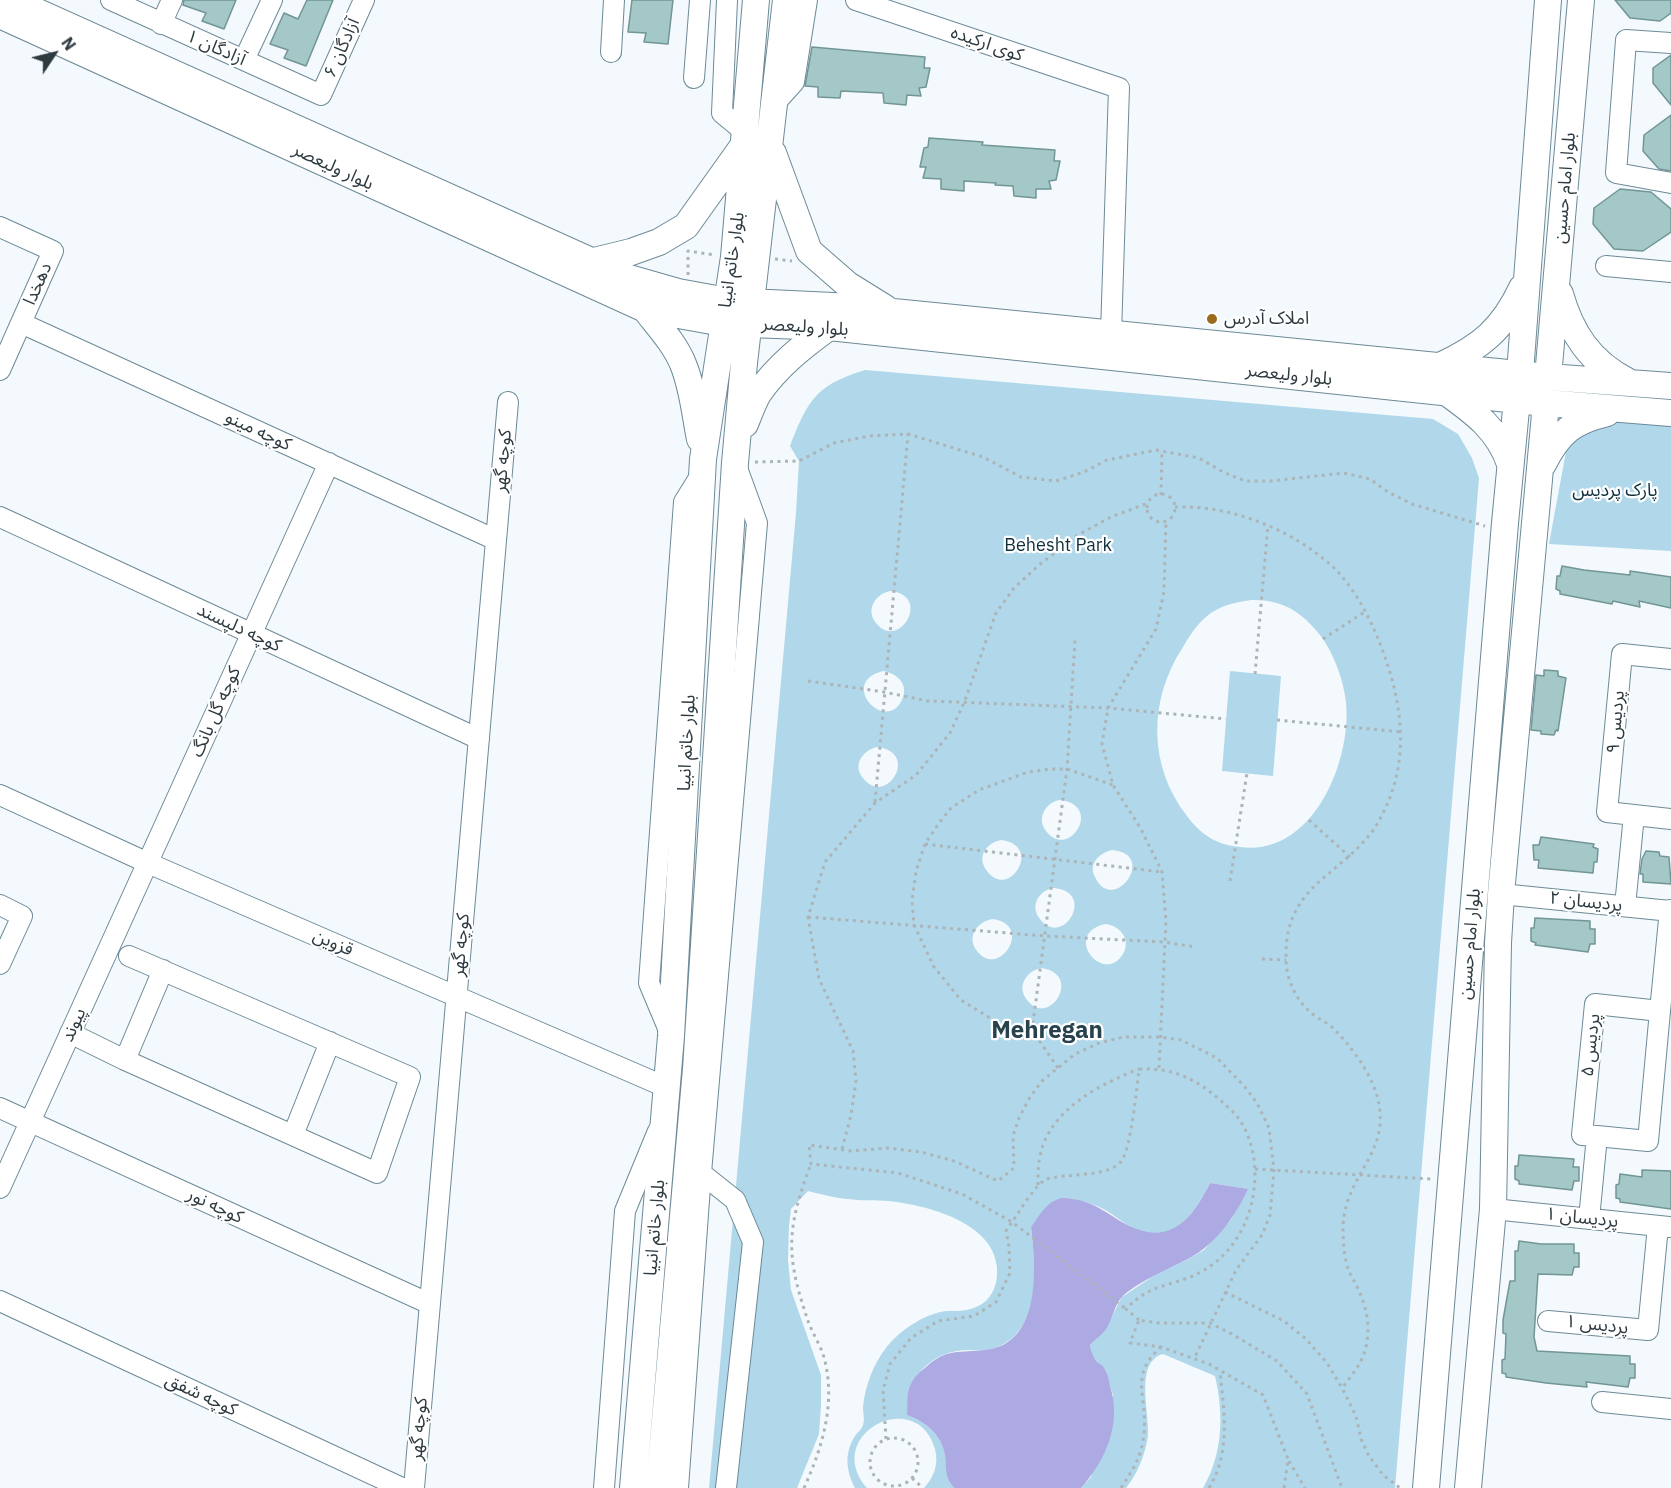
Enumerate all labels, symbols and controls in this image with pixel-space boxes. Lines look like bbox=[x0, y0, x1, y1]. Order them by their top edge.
street label: آزادگان ۶ bbox=[319, 15, 365, 81]
street label: کوی ارکیده bbox=[948, 22, 1026, 66]
north arrow bbox=[24, 24, 84, 84]
street label: آزادگان ۱ bbox=[183, 25, 249, 71]
text: N bbox=[57, 33, 80, 54]
street label: بلوار امام حسین bbox=[1549, 131, 1581, 245]
street label: بلوار ولیعصر bbox=[289, 139, 377, 195]
street label: بلوار خاتم انبیا bbox=[715, 211, 749, 309]
street label: دهخدا bbox=[19, 259, 57, 309]
place label: املاک آدرس bbox=[1224, 308, 1309, 330]
marker: املاک آدرس bbox=[1205, 312, 1219, 326]
street label: بلوار ولیعصر bbox=[761, 313, 849, 341]
street label: بلوار ولیعصر bbox=[1245, 360, 1333, 390]
street label: کوچه مینو bbox=[222, 406, 294, 456]
street label: کوچه گهر bbox=[489, 429, 517, 493]
park label: پارک پردیس bbox=[1572, 480, 1658, 502]
park label: Behesht Park bbox=[1004, 535, 1112, 557]
street label: کوچه دلپسند bbox=[193, 599, 285, 657]
street label: کوچه گل بانگ bbox=[186, 663, 246, 761]
street label: پردیس ۹ bbox=[1602, 690, 1630, 754]
street label: بلوار خاتم انبیا bbox=[674, 694, 700, 792]
street label: بلوار امام حسین bbox=[1454, 887, 1486, 1001]
street label: پردیسان ۲ bbox=[1548, 887, 1624, 917]
street label: کوچه گهر bbox=[447, 913, 475, 977]
street label: قزوین bbox=[310, 925, 356, 961]
street label: پیوند bbox=[57, 1005, 91, 1045]
street label: پردیس ۵ bbox=[1577, 1012, 1605, 1078]
district label: Mehregan bbox=[991, 1017, 1103, 1045]
street label: بلوار خاتم انبیا bbox=[640, 1179, 670, 1277]
street label: کوچه نور bbox=[183, 1184, 247, 1228]
street label: پردیسان ۱ bbox=[1544, 1203, 1620, 1233]
street label: پردیس ۱ bbox=[1564, 1311, 1630, 1339]
street label: کوچه شفق bbox=[162, 1369, 240, 1421]
street label: کوچه گهر bbox=[405, 1397, 433, 1461]

